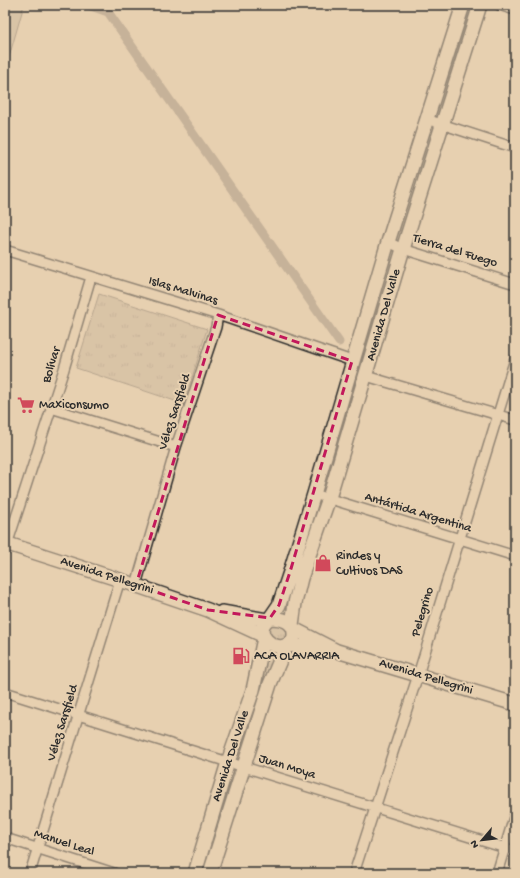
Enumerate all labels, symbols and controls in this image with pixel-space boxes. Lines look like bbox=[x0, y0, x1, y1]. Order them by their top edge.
street label: Tierra del Fuego bbox=[410, 231, 499, 271]
street label: Avenida Del Valle bbox=[364, 267, 404, 363]
street label: Islas Malvinas bbox=[147, 273, 221, 309]
street label: Bolívar bbox=[39, 344, 65, 386]
street label: Vélez Sarsfield bbox=[155, 371, 195, 453]
supermarket icon: Maxiconsumo bbox=[16, 395, 36, 415]
place label: Maxiconsumo bbox=[39, 398, 109, 413]
street label: Antártida Argentina bbox=[363, 490, 474, 537]
place label: Rindes y Cultivos DAS bbox=[336, 549, 404, 579]
shop icon: Rindes y Cultivos DAS bbox=[313, 553, 333, 573]
street label: Avenida Pellegrini bbox=[58, 554, 156, 598]
street label: Pelegrino bbox=[408, 585, 438, 640]
fuel station icon: ACA OLAVARRIA bbox=[231, 646, 251, 666]
place label: ACA OLAVARRIA bbox=[254, 649, 340, 664]
street label: Avenida Pellegrini bbox=[377, 656, 475, 698]
street label: Vélez Sarsfield bbox=[44, 682, 82, 764]
street label: Avenida Del Valle bbox=[209, 708, 253, 804]
street label: Juan Moya bbox=[257, 751, 318, 783]
north arrow bbox=[462, 820, 502, 860]
street label: Manuel Leal bbox=[32, 826, 96, 860]
text: N bbox=[468, 838, 482, 850]

